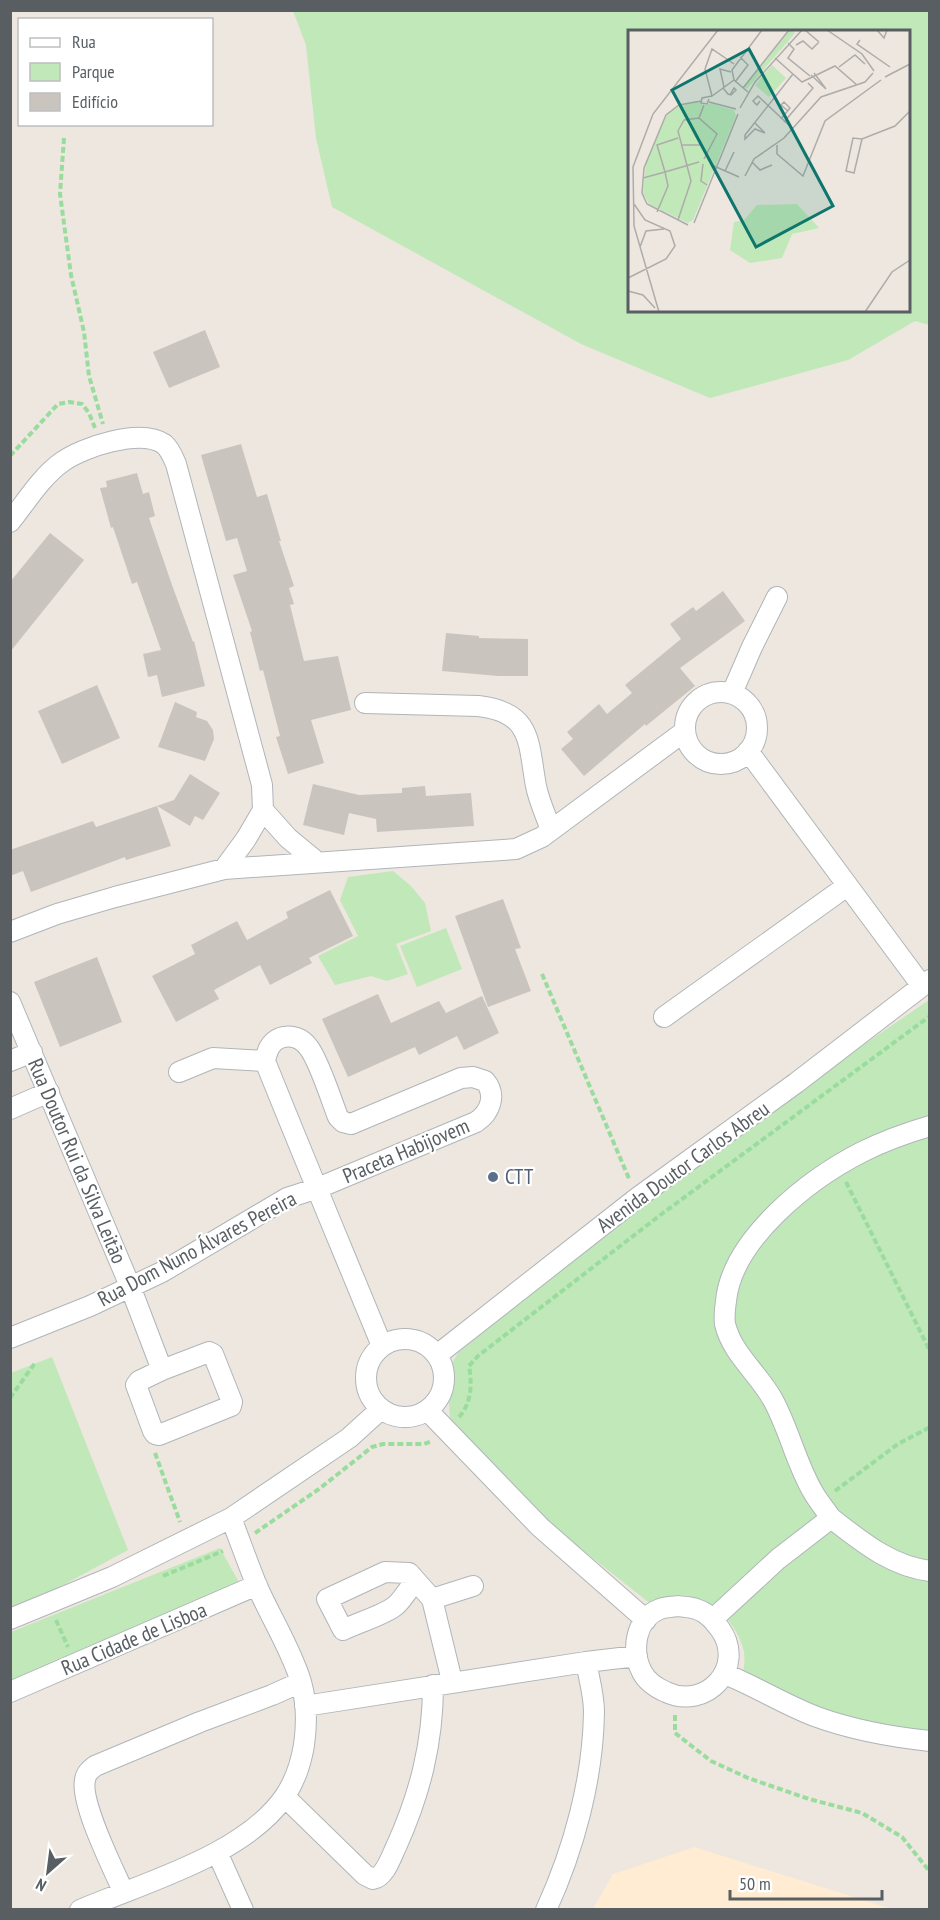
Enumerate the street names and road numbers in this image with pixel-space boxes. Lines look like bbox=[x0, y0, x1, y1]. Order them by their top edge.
street label: Rua Doutor Rui da Silva Leitão bbox=[22, 1054, 133, 1267]
street label: Avenida Doutor Carlos Abreu bbox=[591, 1095, 774, 1238]
street label: Praceta Habijovem bbox=[339, 1112, 473, 1189]
street label: Rua Dom Nuno Álvares Pereira bbox=[93, 1185, 301, 1312]
street label: Rua Cidade de Lisboa bbox=[57, 1596, 210, 1681]

